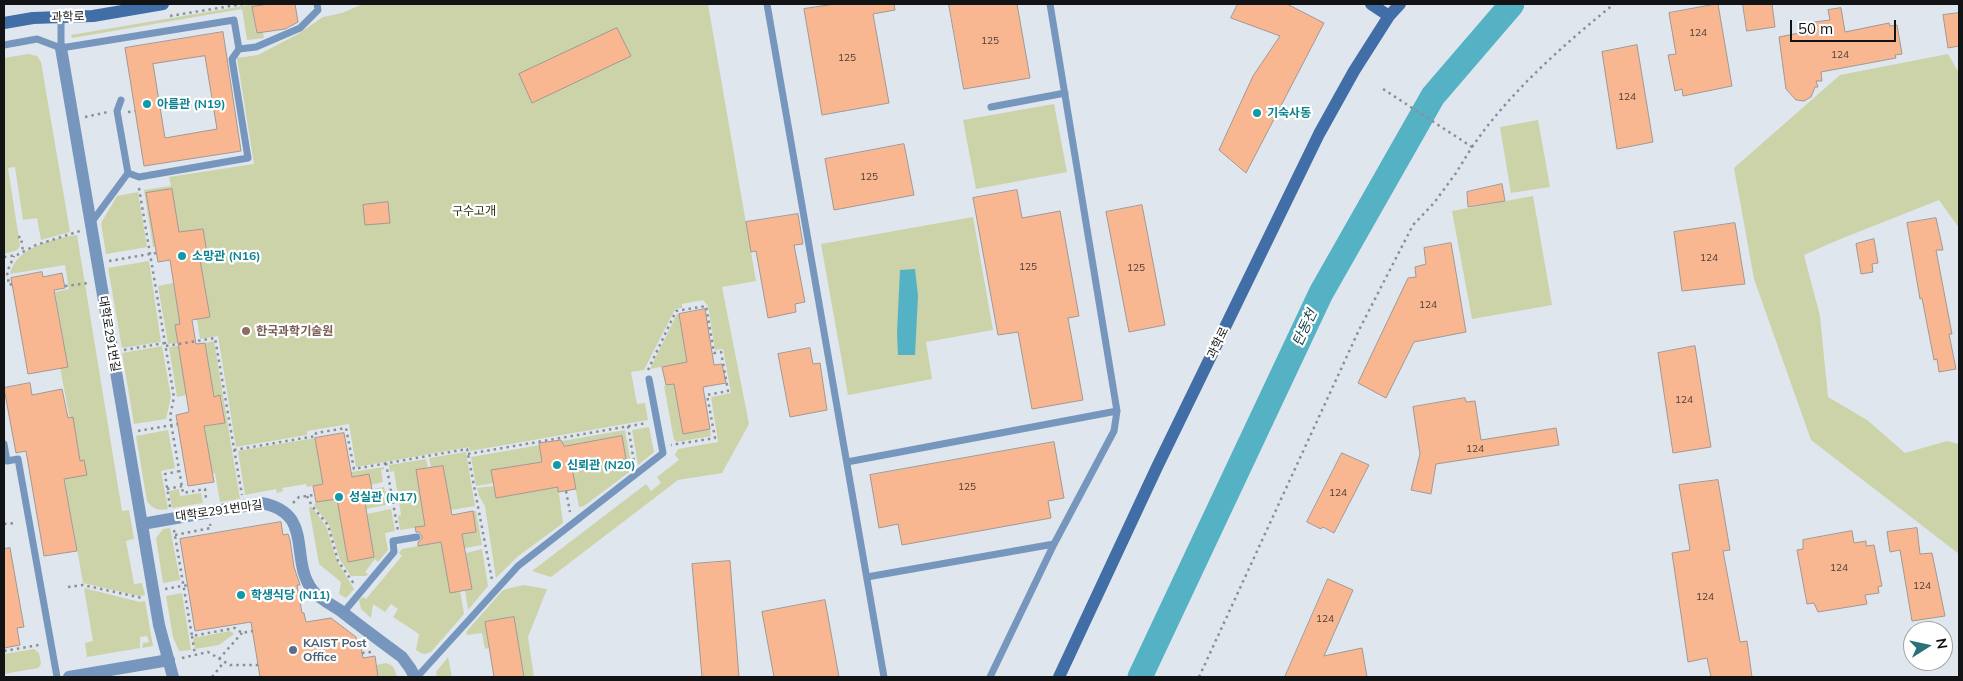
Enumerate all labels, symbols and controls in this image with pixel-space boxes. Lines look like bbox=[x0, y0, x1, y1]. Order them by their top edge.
street label: 과학로 bbox=[51, 9, 85, 25]
scale bar bbox=[1793, 10, 1899, 42]
text: 50 m bbox=[1798, 19, 1833, 38]
house number: 124 bbox=[1689, 27, 1707, 39]
house number: 125 bbox=[981, 35, 999, 47]
house number: 124 bbox=[1831, 49, 1849, 61]
house number: 125 bbox=[838, 52, 856, 64]
house number: 124 bbox=[1618, 91, 1636, 103]
place label: 아름관 (N19) bbox=[157, 97, 225, 111]
marker: 아름관 (N19) bbox=[141, 98, 153, 110]
place label: 기숙사동 bbox=[1267, 106, 1311, 120]
marker: 기숙사동 bbox=[1251, 107, 1263, 119]
house number: 125 bbox=[860, 171, 878, 183]
park label: 구수고개 bbox=[452, 204, 496, 218]
place label: 소망관 (N16) bbox=[192, 249, 260, 263]
marker: 소망관 (N16) bbox=[176, 250, 188, 262]
house number: 124 bbox=[1700, 252, 1718, 264]
house number: 125 bbox=[1019, 261, 1037, 273]
house number: 125 bbox=[1127, 262, 1145, 274]
street label: 대학로291번길 bbox=[95, 295, 123, 373]
house number: 124 bbox=[1419, 299, 1437, 311]
water label: 탄동천 bbox=[1289, 307, 1321, 349]
place label: 한국과학기술원 bbox=[256, 324, 333, 338]
marker: 한국과학기술원 bbox=[240, 325, 252, 337]
street label: 과학로 bbox=[1204, 325, 1232, 361]
house number: 124 bbox=[1675, 394, 1693, 406]
house number: 124 bbox=[1466, 443, 1484, 455]
place label: 신뢰관 (N20) bbox=[567, 458, 635, 472]
marker: 신뢰관 (N20) bbox=[551, 459, 563, 471]
house number: 125 bbox=[958, 481, 976, 493]
house number: 124 bbox=[1329, 487, 1347, 499]
place label: 성실관 (N17) bbox=[349, 490, 417, 504]
marker: 성실관 (N17) bbox=[333, 491, 345, 503]
street label: 대학로291번마길 bbox=[175, 498, 263, 524]
house number: 124 bbox=[1830, 562, 1848, 574]
house number: 124 bbox=[1913, 580, 1931, 592]
place label: 학생식당 (N11) bbox=[251, 588, 330, 602]
marker: 학생식당 (N11) bbox=[235, 589, 247, 601]
house number: 124 bbox=[1696, 591, 1714, 603]
house number: 124 bbox=[1316, 613, 1334, 625]
north arrow bbox=[1903, 621, 1953, 671]
place label: KAIST Post Office bbox=[303, 636, 367, 664]
text: N bbox=[1932, 637, 1952, 650]
marker: KAIST Post Office bbox=[287, 644, 299, 656]

